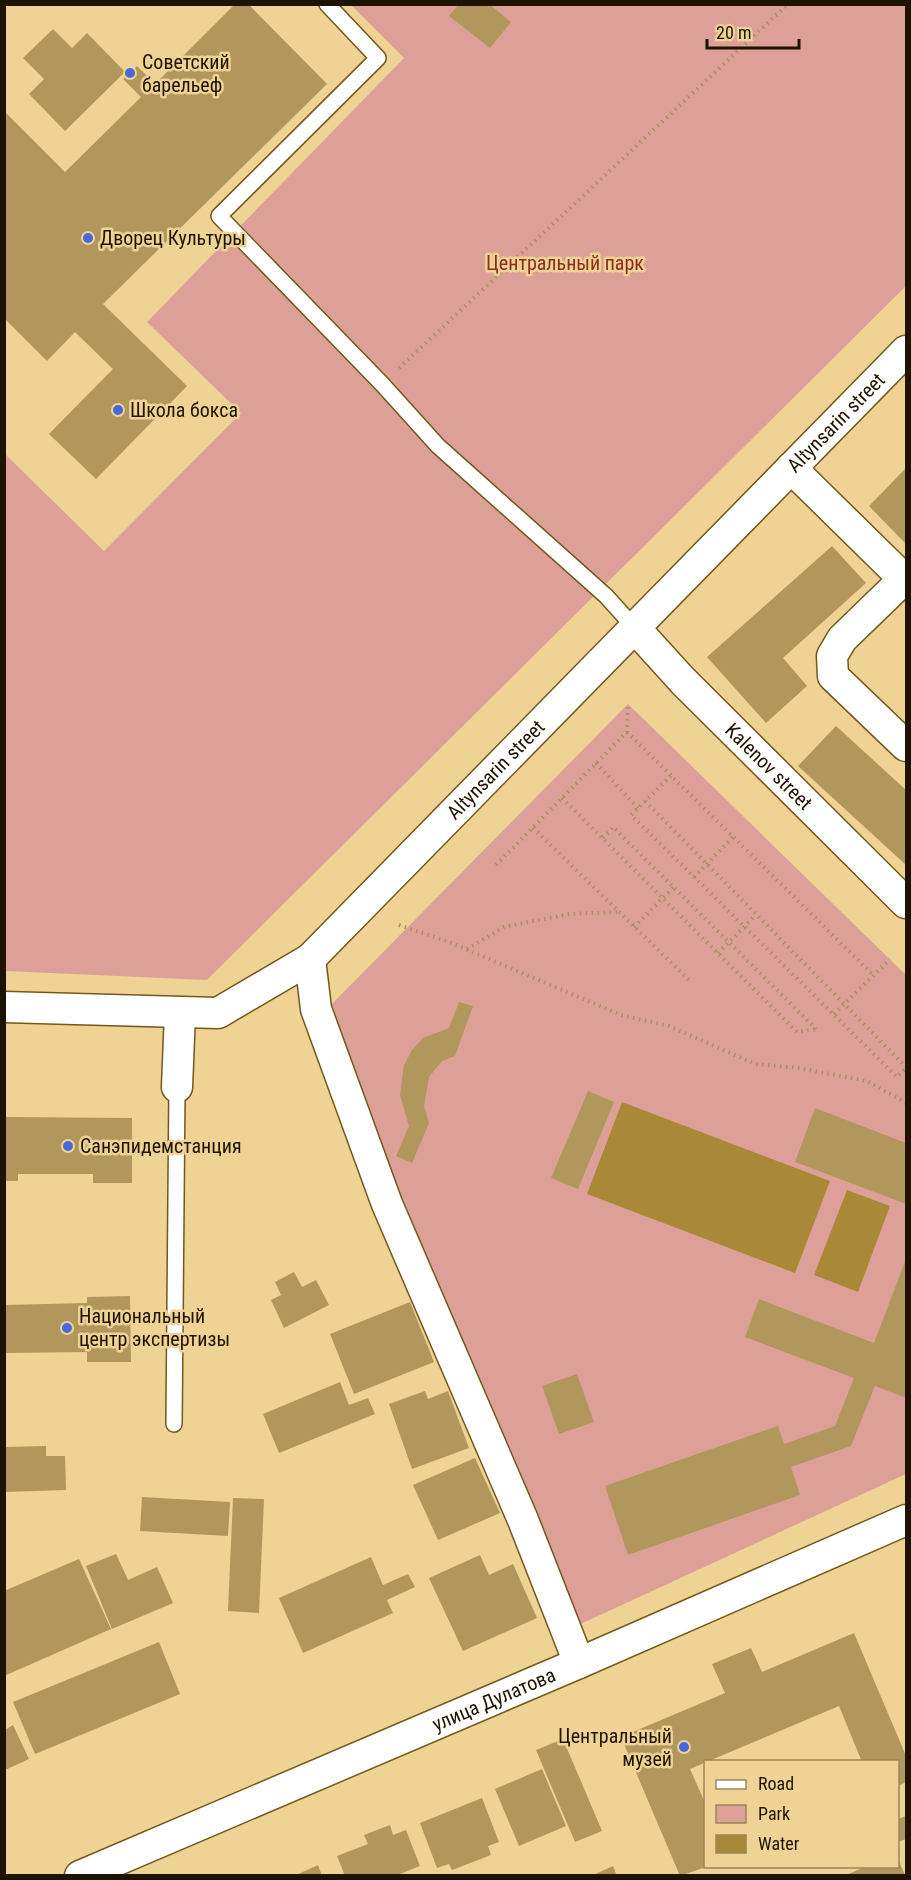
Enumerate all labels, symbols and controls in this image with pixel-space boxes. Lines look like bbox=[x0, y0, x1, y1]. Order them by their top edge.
scale bar bbox=[707, 12, 798, 50]
text: 20 m bbox=[716, 22, 751, 43]
place label: Советский барельеф bbox=[142, 50, 230, 97]
marker: Советский барельеф bbox=[123, 66, 137, 80]
place label: Дворец Культуры bbox=[100, 226, 246, 250]
marker: Дворец Культуры bbox=[81, 231, 95, 245]
park label: Центральный парк bbox=[486, 251, 644, 275]
street label: Altynsarin street bbox=[782, 368, 890, 477]
place label: Школа бокса bbox=[130, 398, 238, 422]
marker: Школа бокса bbox=[111, 403, 125, 417]
street label: Altynsarin street bbox=[442, 715, 550, 824]
street label: Kalenov street bbox=[720, 718, 817, 815]
place label: Санэпидемстанция bbox=[80, 1134, 242, 1158]
marker: Санэпидемстанция bbox=[61, 1139, 75, 1153]
place label: Национальный центр экспертизы bbox=[79, 1304, 230, 1351]
marker: Национальный центр экспертизы bbox=[60, 1321, 74, 1335]
street label: улица Дулатова bbox=[429, 1662, 559, 1736]
place label: Центральный музей bbox=[558, 1724, 672, 1771]
marker: Центральный музей bbox=[677, 1740, 691, 1754]
legend bbox=[704, 1760, 899, 1868]
text: Road bbox=[758, 1773, 794, 1794]
text: Park bbox=[758, 1803, 790, 1824]
text: Water bbox=[758, 1833, 800, 1854]

